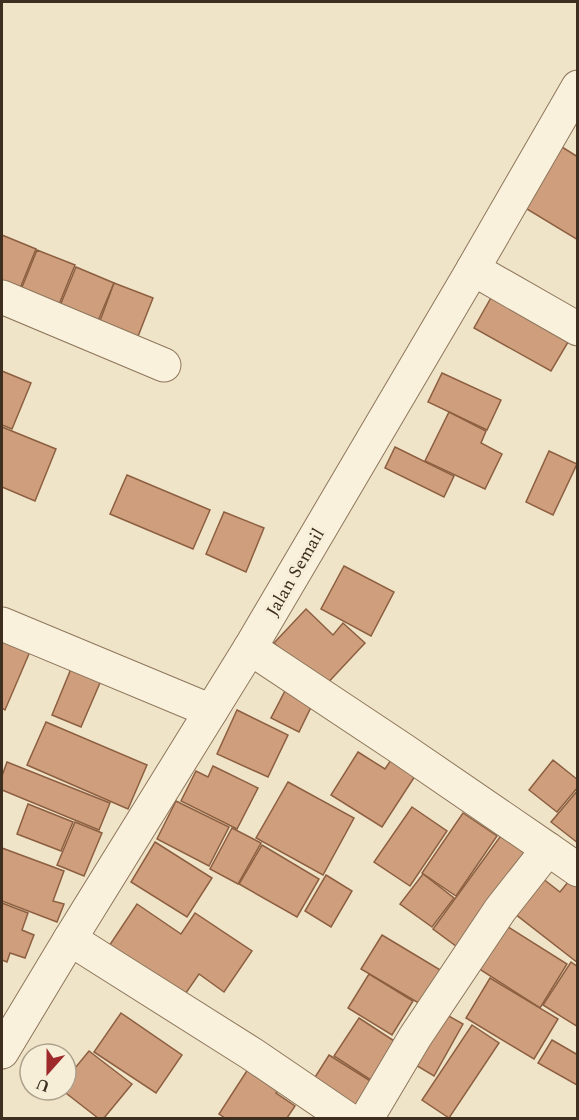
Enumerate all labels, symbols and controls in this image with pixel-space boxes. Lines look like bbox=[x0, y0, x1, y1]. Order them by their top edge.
street label: Jalan Semail bbox=[259, 523, 332, 621]
north arrow bbox=[18, 1042, 78, 1102]
text: U bbox=[32, 1071, 54, 1099]

